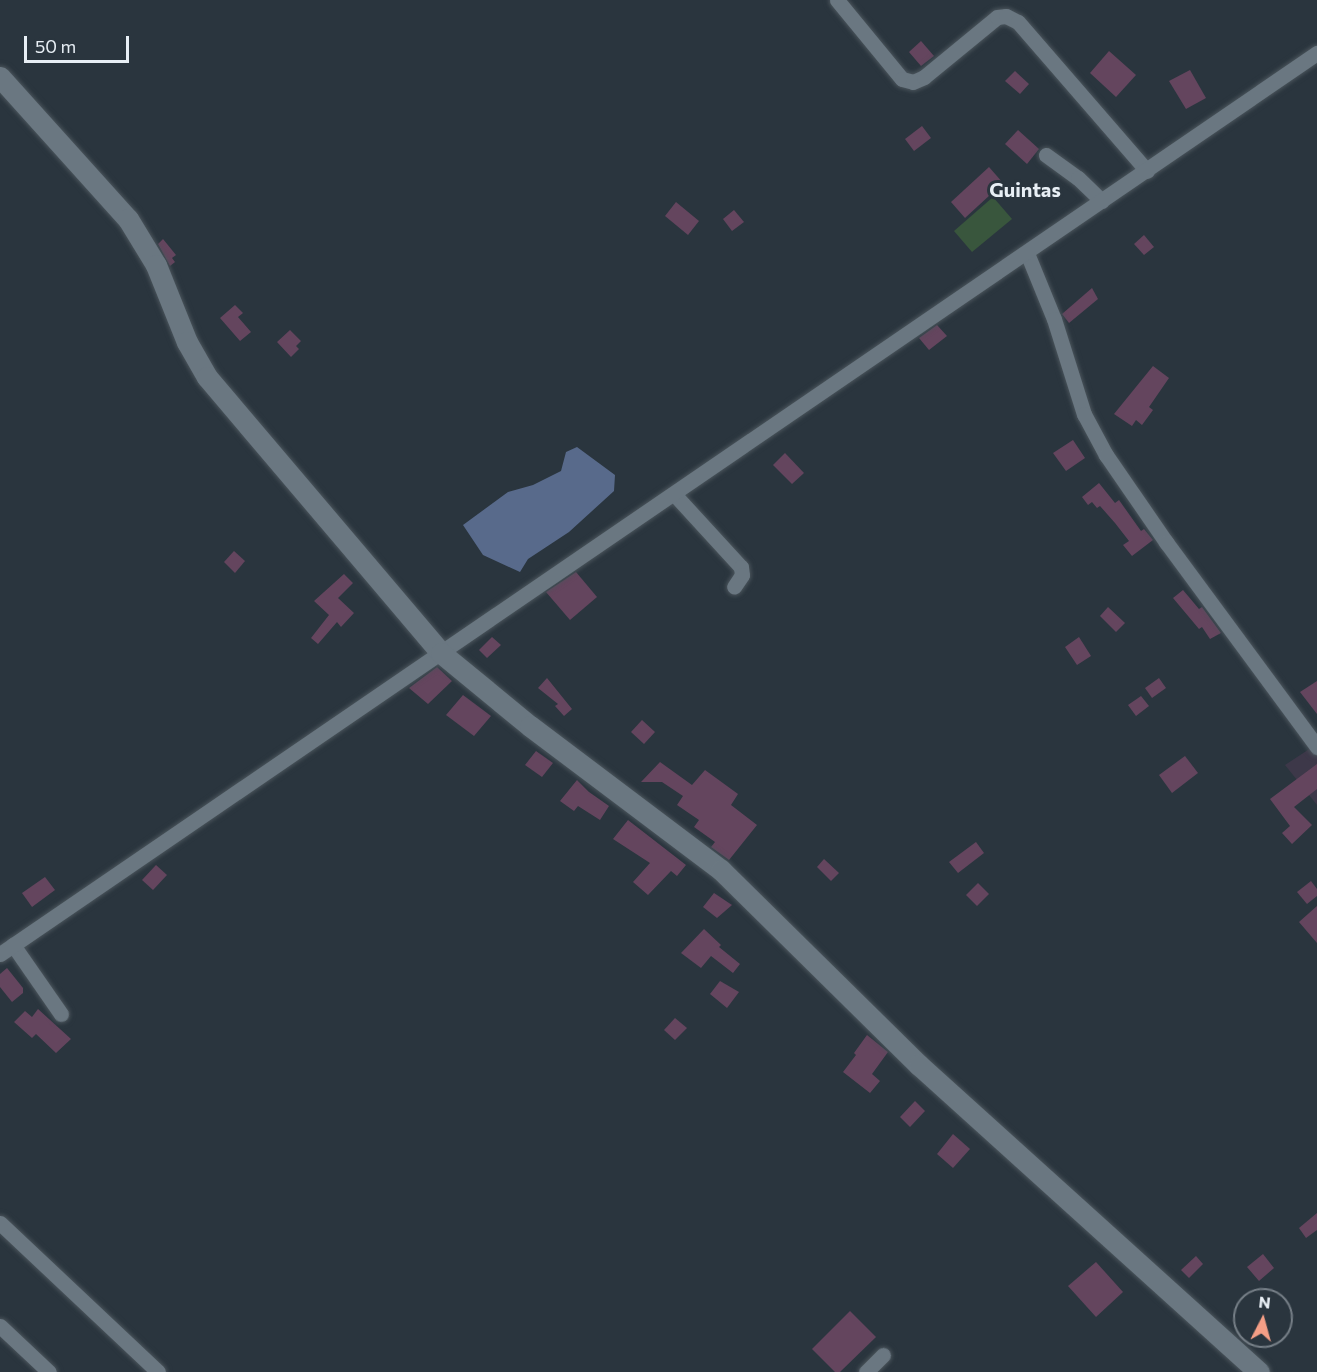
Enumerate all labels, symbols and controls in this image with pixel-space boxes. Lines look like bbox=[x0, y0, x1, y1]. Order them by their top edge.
scale bar bbox=[27, 24, 132, 62]
text: 50 m bbox=[35, 35, 76, 57]
district label: Guintas bbox=[989, 177, 1061, 201]
north arrow bbox=[1233, 1288, 1293, 1348]
text: N bbox=[1258, 1292, 1272, 1312]

